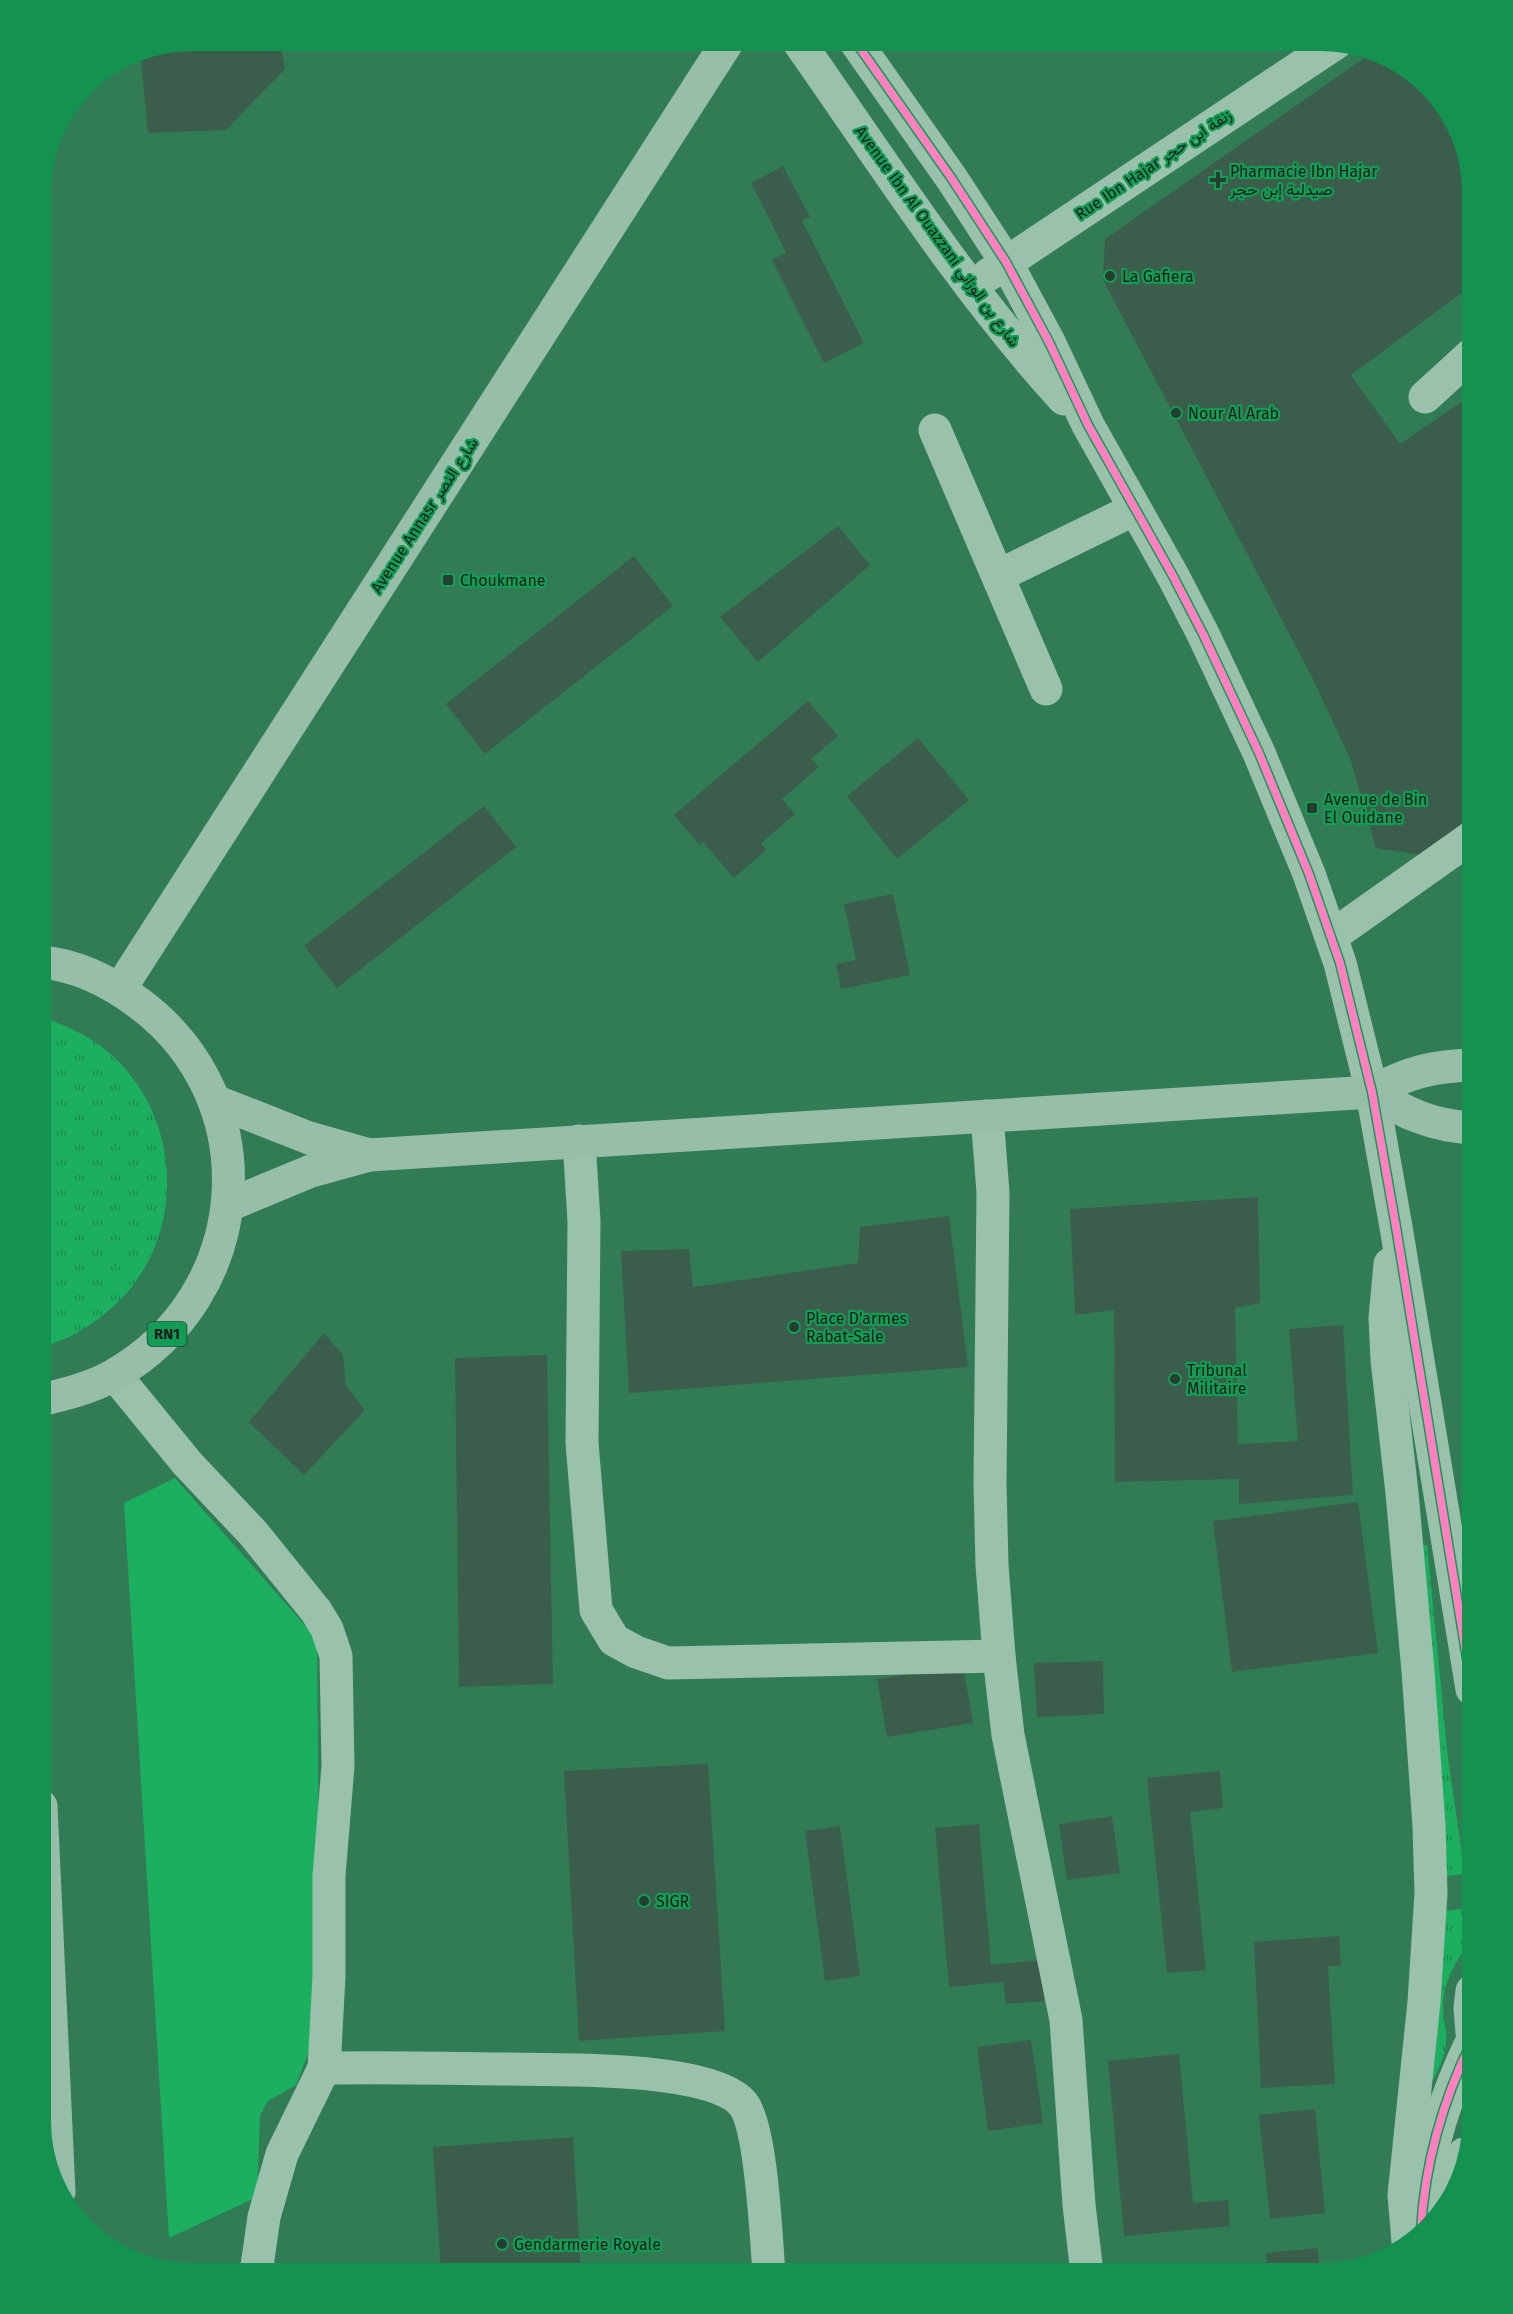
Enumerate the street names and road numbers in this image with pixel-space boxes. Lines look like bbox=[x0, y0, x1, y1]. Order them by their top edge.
street label: Rue Ibn Hajar زنقة ابن حجر bbox=[1072, 105, 1236, 225]
street label: Avenue Ibn Al Ouazzani شارع بن الوزاني bbox=[848, 122, 1024, 353]
street label: Avenue Annasr شارع النصر bbox=[367, 434, 484, 598]
road number: RN1 bbox=[148, 1322, 186, 1346]

